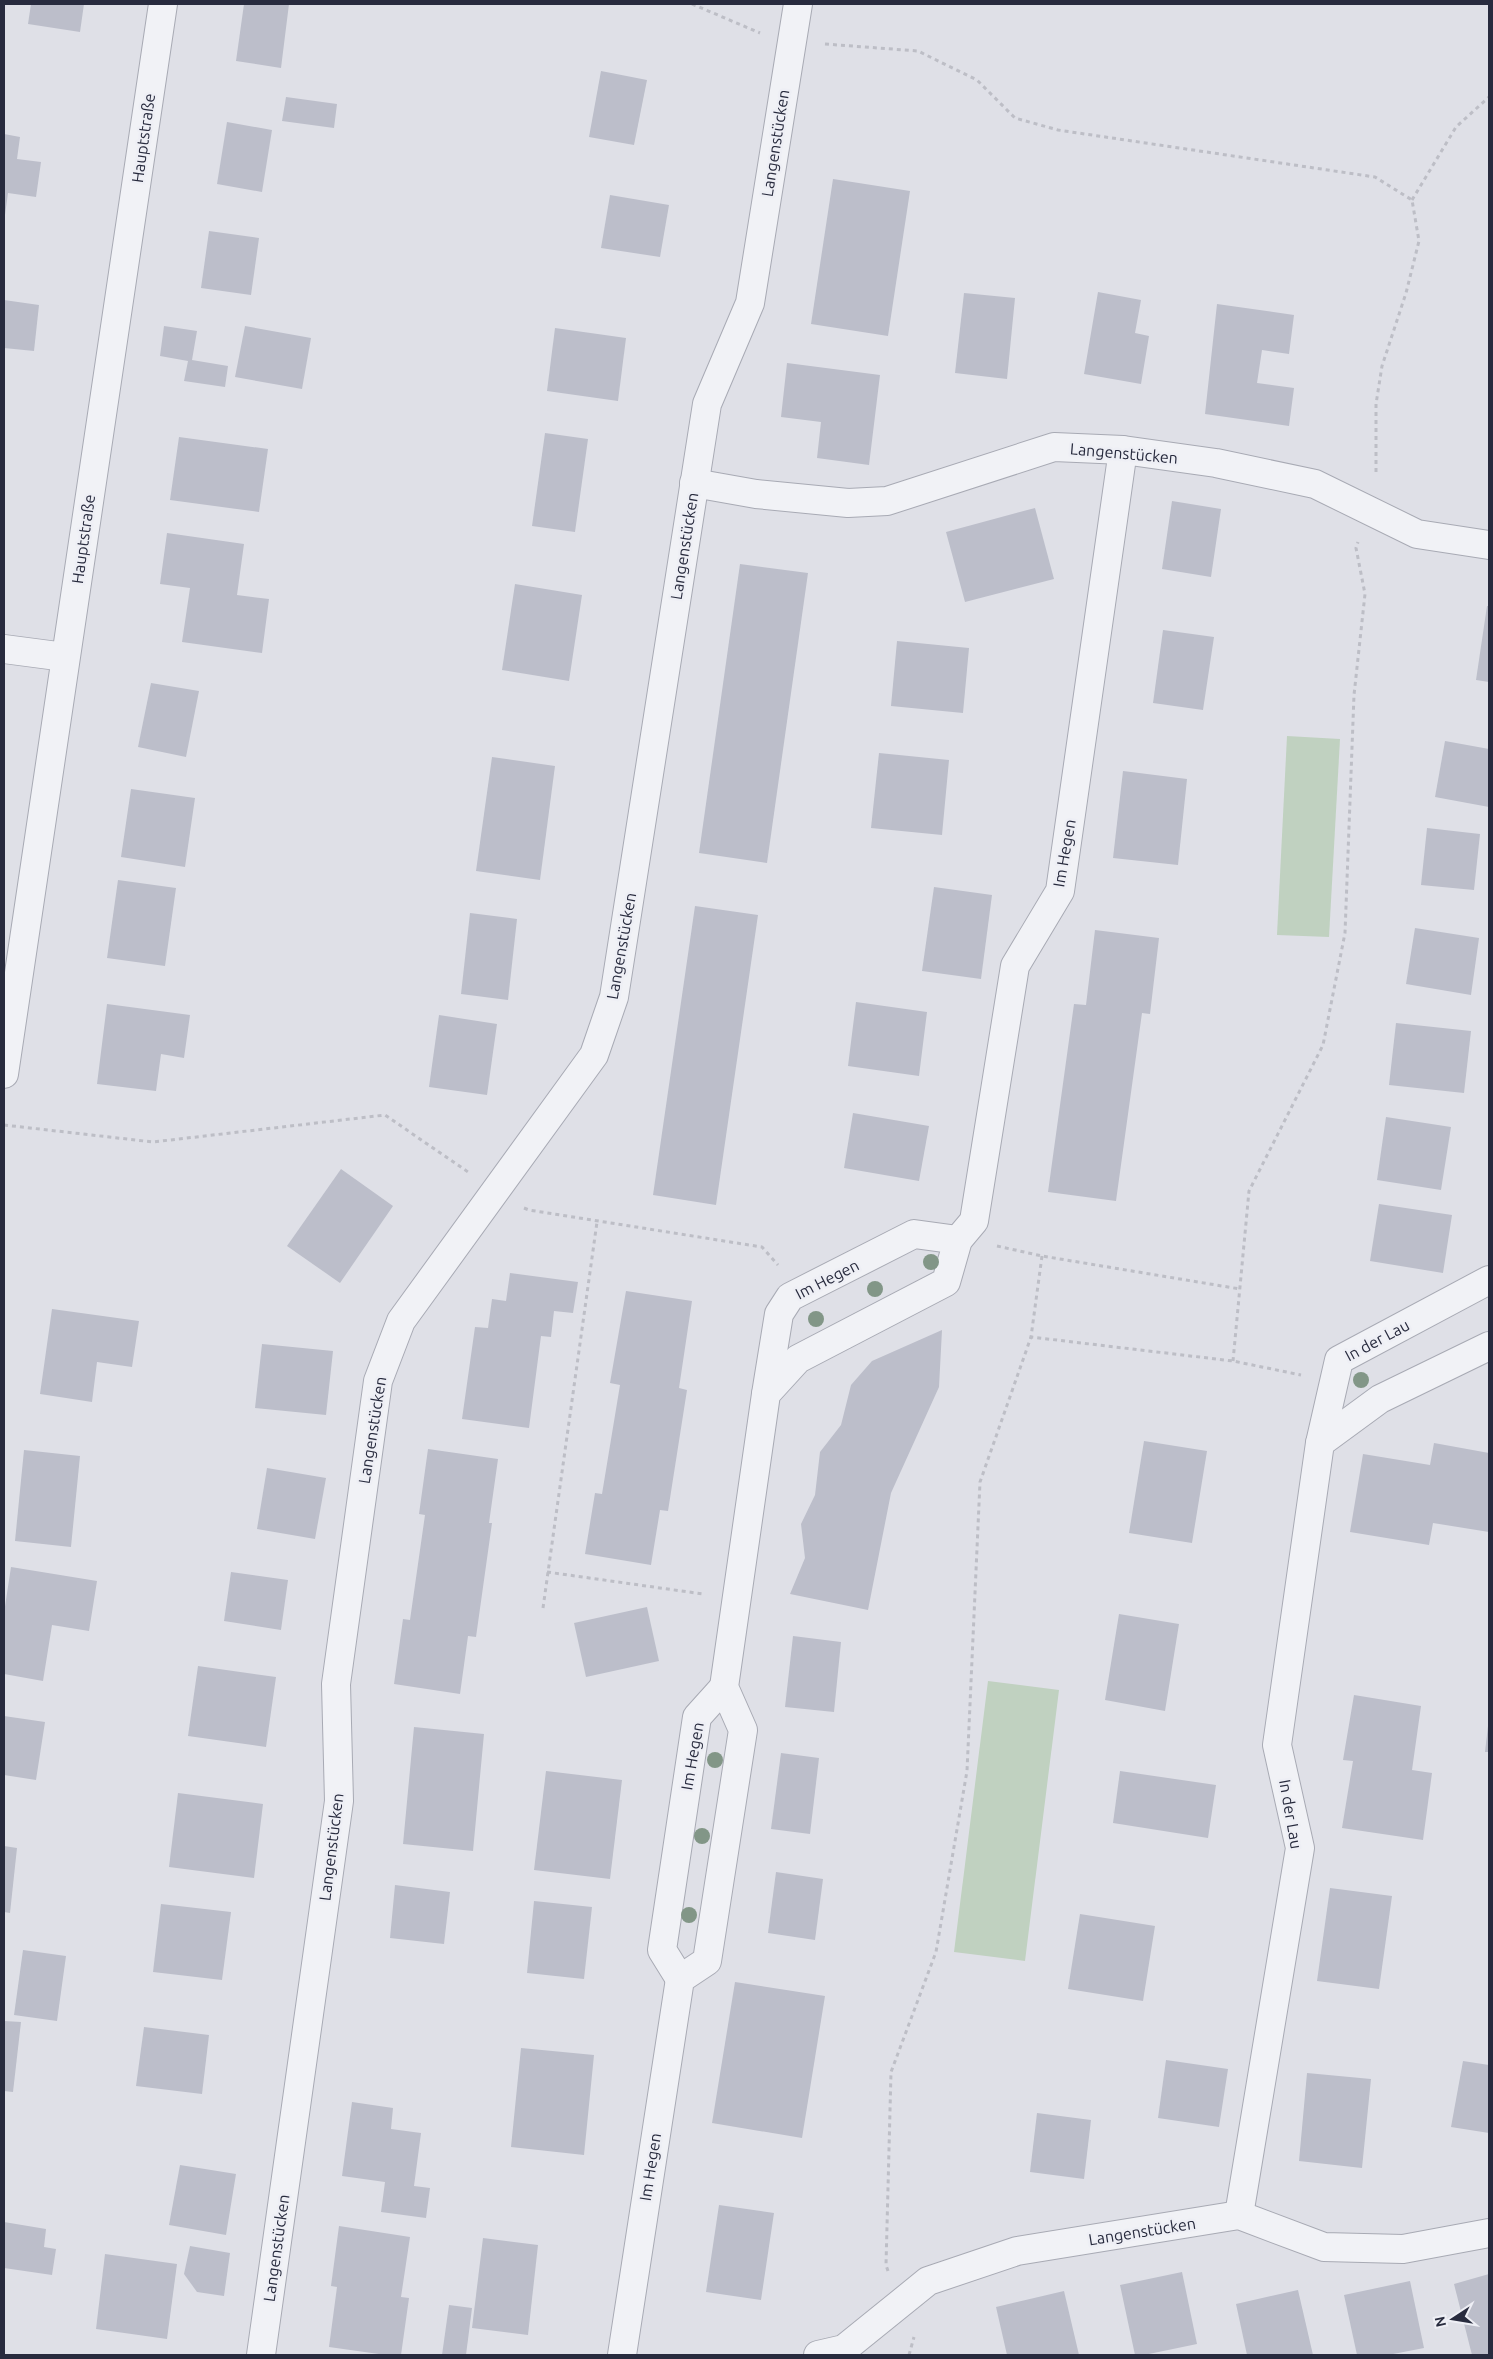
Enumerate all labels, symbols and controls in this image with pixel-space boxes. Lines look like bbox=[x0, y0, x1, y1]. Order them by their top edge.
street label: Langenstücken bbox=[758, 88, 792, 198]
street label: Hauptstraße bbox=[128, 92, 158, 184]
street label: Langenstücken bbox=[1069, 439, 1179, 467]
street label: Langenstücken bbox=[667, 491, 701, 601]
street label: Hauptstraße bbox=[68, 493, 98, 585]
street label: Im Hegen bbox=[1049, 818, 1079, 888]
street label: Langenstücken bbox=[603, 891, 639, 1001]
street label: Im Hegen bbox=[792, 1255, 862, 1303]
street label: In der Lau bbox=[1342, 1316, 1412, 1364]
street label: Langenstücken bbox=[355, 1375, 389, 1485]
street label: Im Hegen bbox=[677, 1721, 707, 1791]
street label: In der Lau bbox=[1276, 1778, 1306, 1850]
street label: Langenstücken bbox=[315, 1792, 347, 1902]
street label: Im Hegen bbox=[636, 2132, 664, 2202]
street label: Langenstücken bbox=[260, 2193, 292, 2303]
street label: Langenstücken bbox=[1087, 2214, 1197, 2248]
north arrow bbox=[1428, 2294, 1478, 2344]
text: N bbox=[1431, 2315, 1449, 2328]

